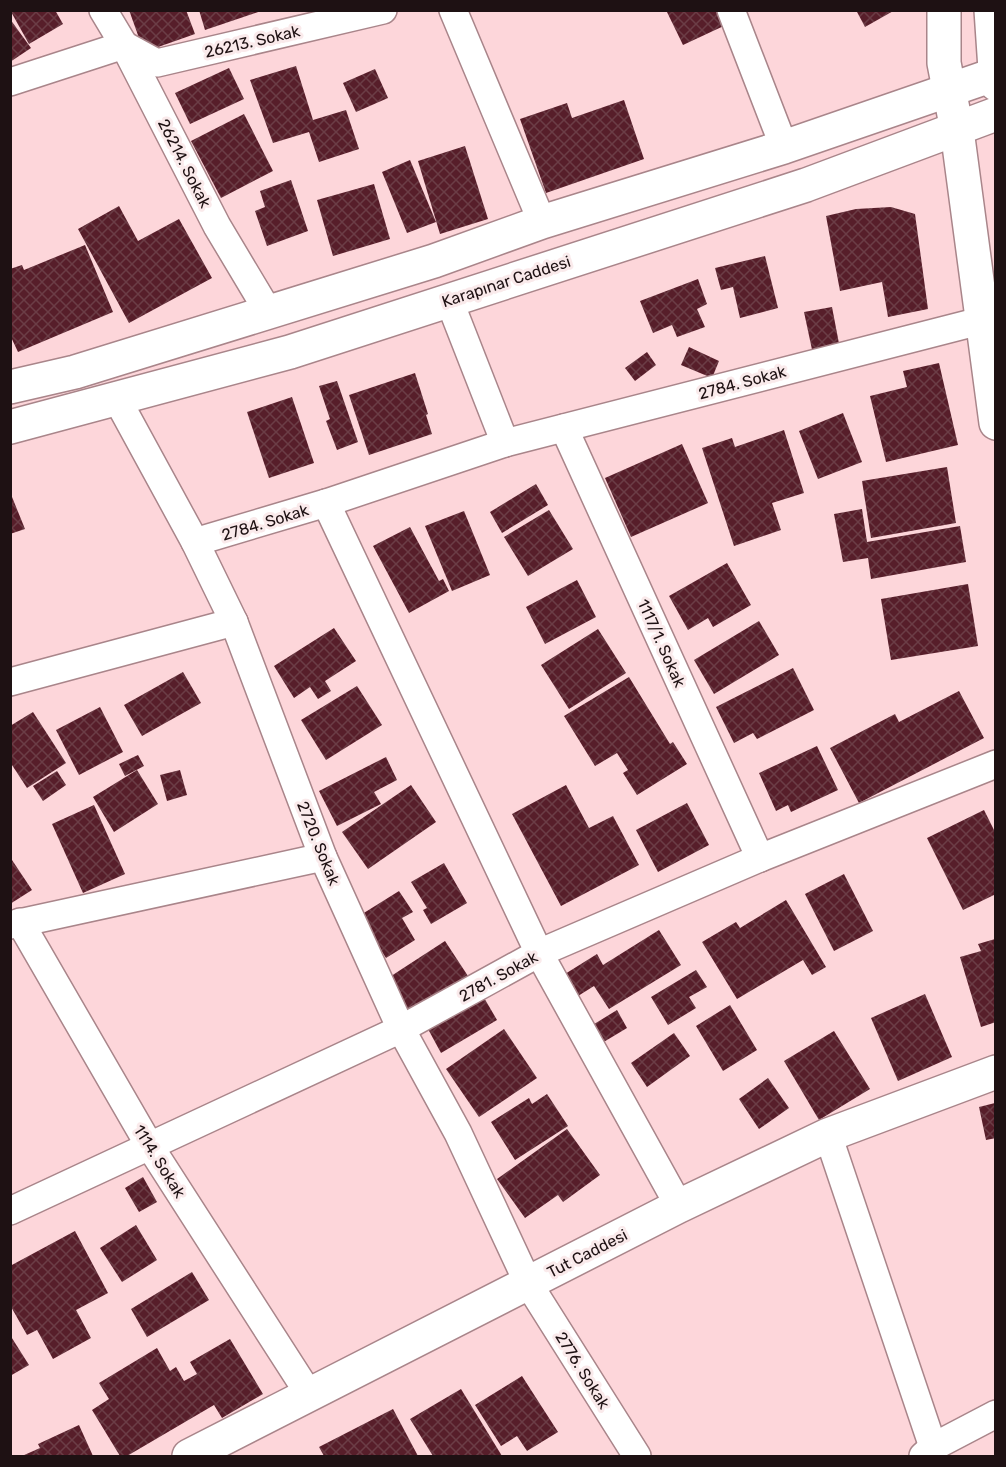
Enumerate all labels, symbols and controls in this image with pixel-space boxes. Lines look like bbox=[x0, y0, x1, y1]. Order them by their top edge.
street label: 26213. Sokak bbox=[203, 21, 302, 62]
street label: 26214. Sokak bbox=[154, 116, 215, 212]
street label: Karapınar Caddesi bbox=[439, 252, 573, 311]
street label: 2784. Sokak bbox=[696, 362, 789, 403]
street label: 2784. Sokak bbox=[219, 500, 312, 545]
street label: 1117/1. Sokak bbox=[634, 596, 690, 691]
street label: 2720. Sokak bbox=[293, 798, 344, 889]
street label: 2781. Sokak bbox=[456, 947, 541, 1006]
street label: 1114. Sokak bbox=[130, 1121, 190, 1202]
street label: Tut Caddesi bbox=[544, 1225, 630, 1282]
street label: 2776. Sokak bbox=[551, 1328, 614, 1413]

